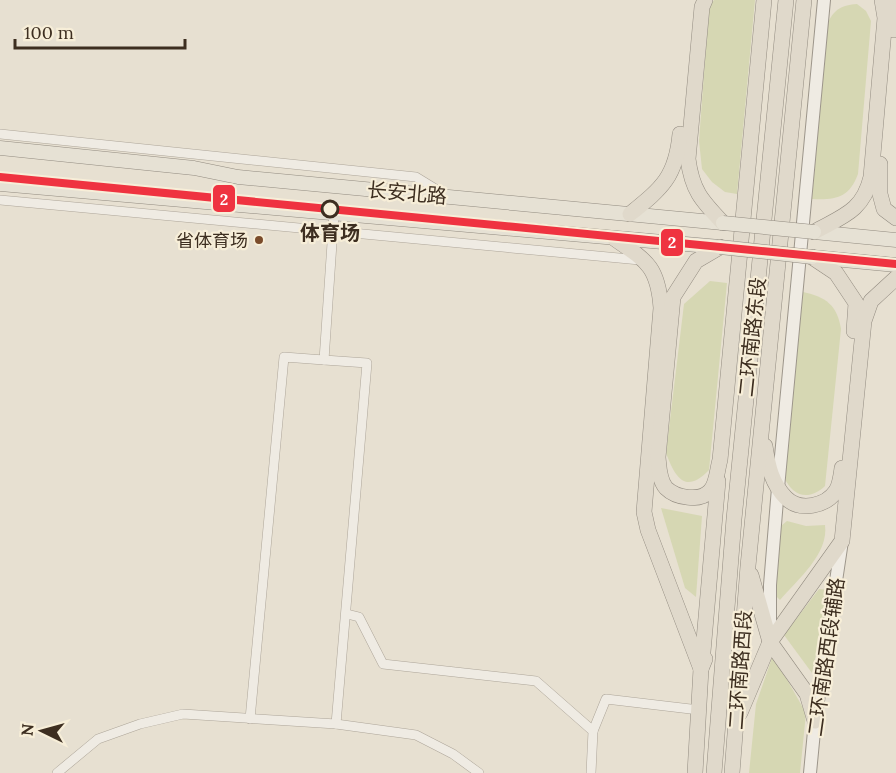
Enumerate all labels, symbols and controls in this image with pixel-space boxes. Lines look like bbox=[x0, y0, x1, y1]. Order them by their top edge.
scale bar bbox=[15, 12, 184, 50]
text: 100 m bbox=[24, 21, 74, 44]
street label: 长安北路 bbox=[366, 177, 448, 208]
line badge: 2 bbox=[212, 184, 236, 213]
text: 2 bbox=[220, 189, 228, 209]
marker: 体育场 bbox=[321, 200, 339, 218]
place label: 体育场 bbox=[300, 220, 360, 245]
line badge: 2 bbox=[660, 228, 684, 257]
place label: 省体育场 bbox=[176, 229, 248, 252]
text: 2 bbox=[668, 232, 676, 252]
marker: 省体育场 bbox=[253, 234, 265, 246]
street label: 二环南路东段 bbox=[733, 276, 770, 398]
street label: 二环南路西段辅路 bbox=[802, 576, 849, 738]
street label: 二环南路西段 bbox=[723, 609, 756, 731]
north arrow bbox=[12, 701, 72, 761]
text: N bbox=[17, 723, 38, 737]

